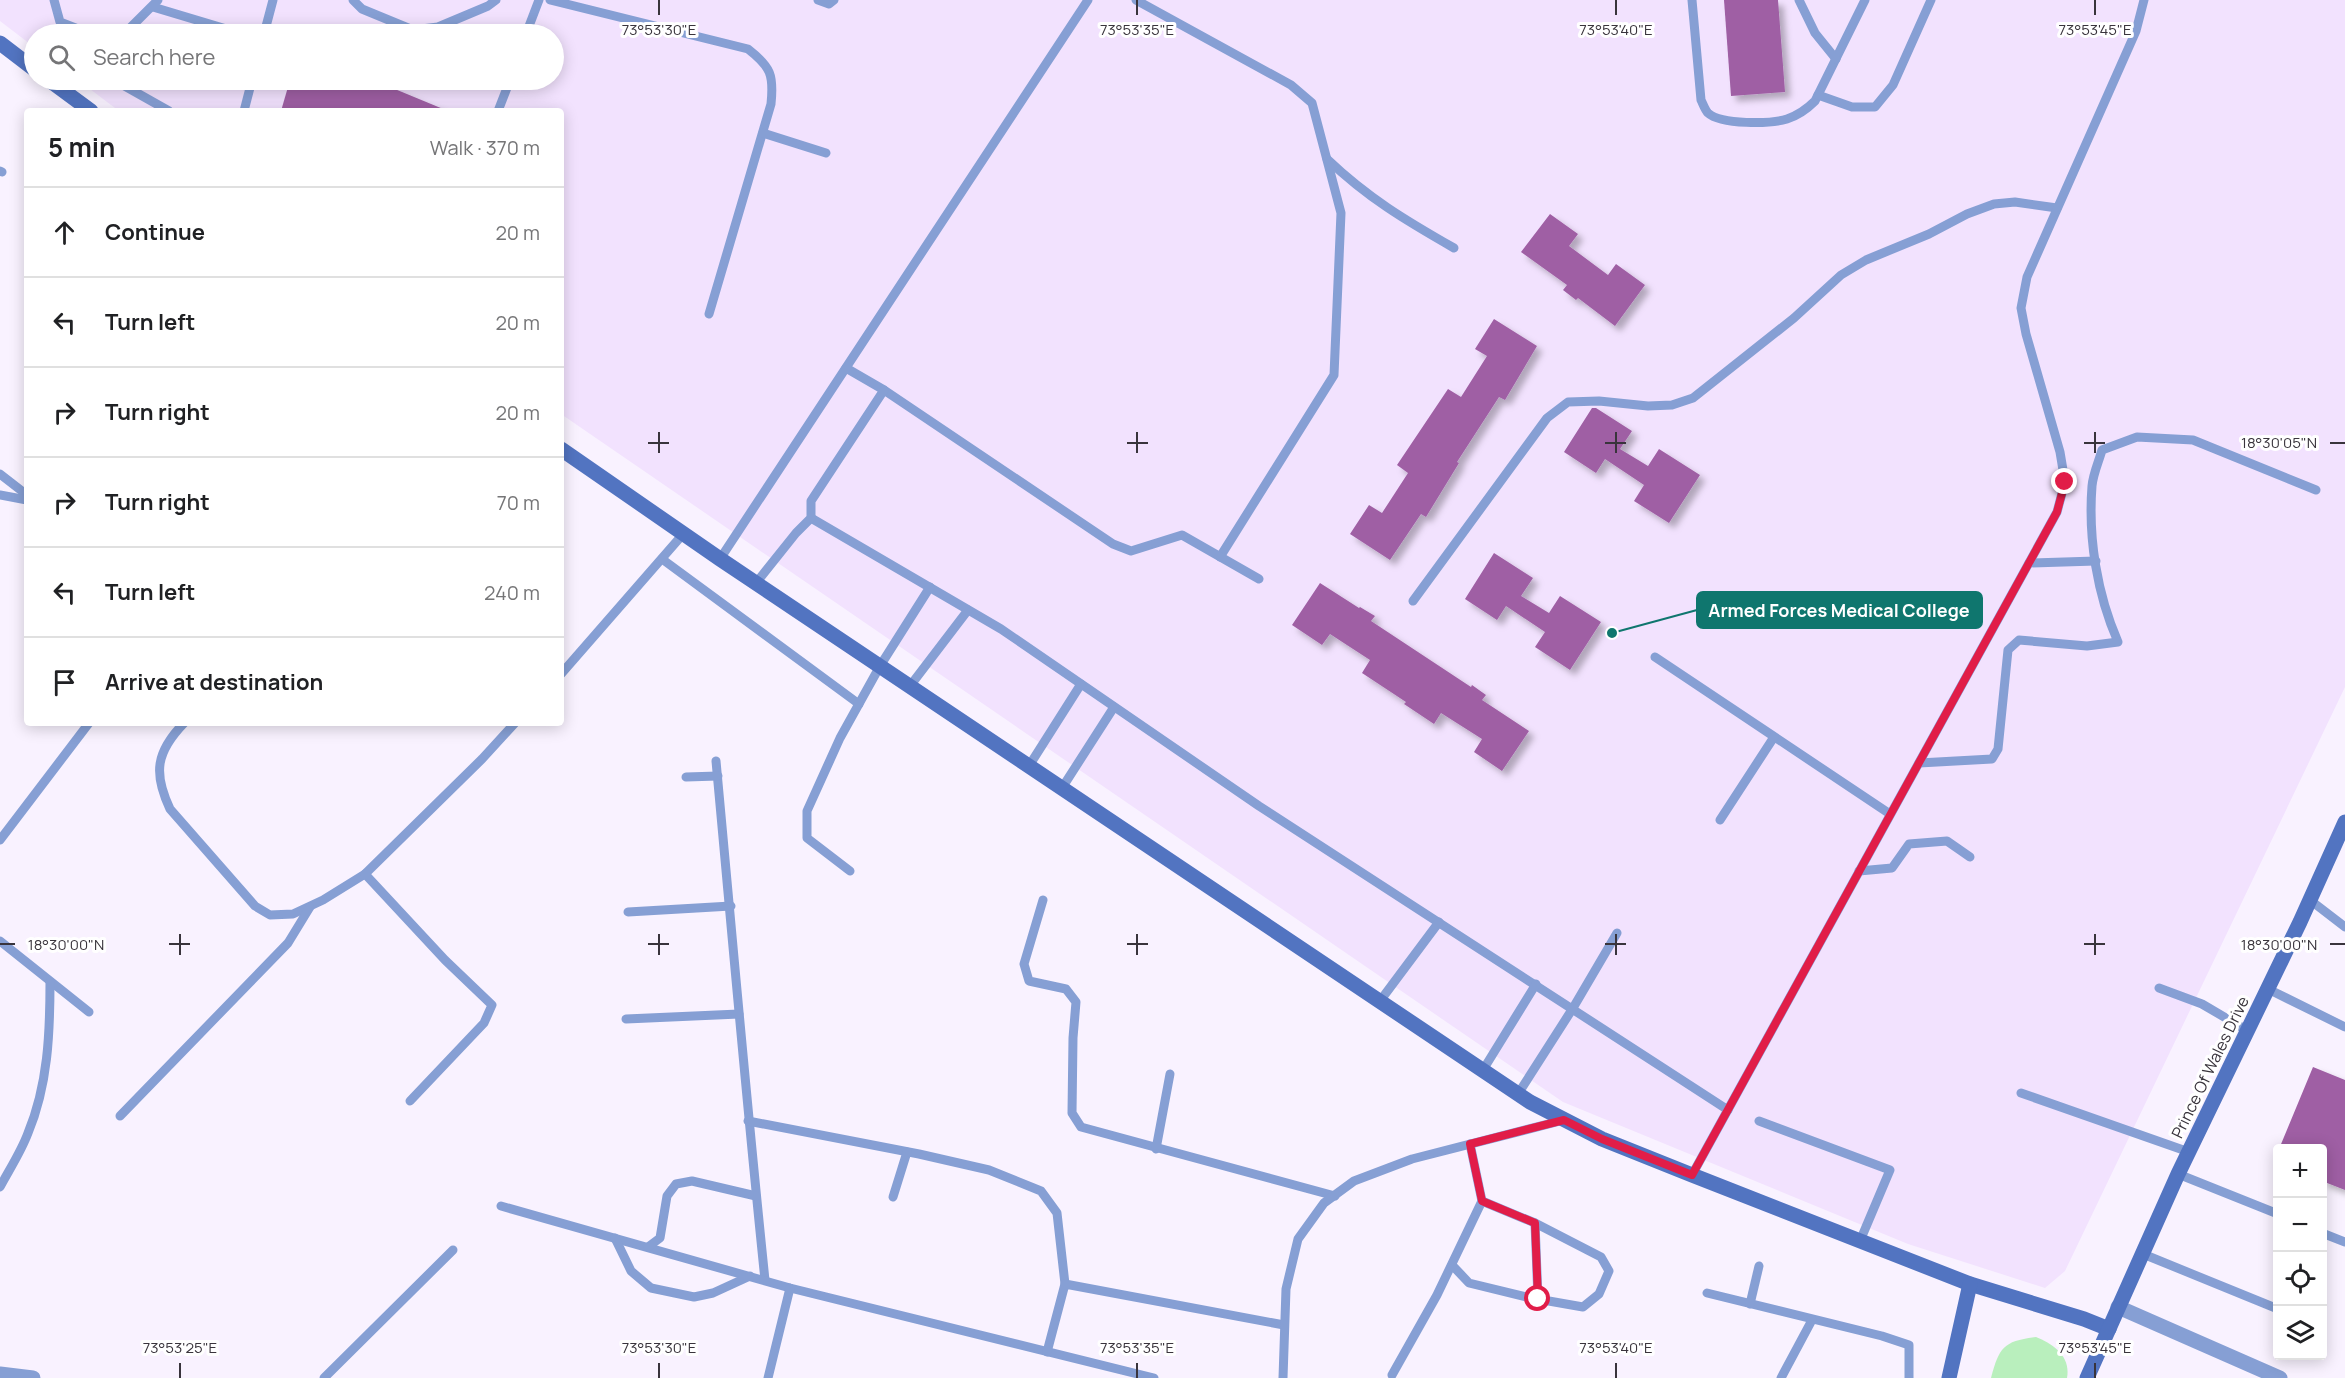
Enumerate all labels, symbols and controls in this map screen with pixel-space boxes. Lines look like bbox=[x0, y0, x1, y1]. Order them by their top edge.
text: 73°53'30"E bbox=[622, 19, 696, 40]
text: 73°53'35"E bbox=[1100, 19, 1174, 40]
text: 73°53'40"E bbox=[1579, 19, 1653, 40]
text: 73°53'45"E bbox=[2059, 19, 2131, 40]
search box bbox=[24, 24, 564, 90]
icon: search bbox=[45, 41, 78, 74]
text: Search here bbox=[93, 42, 215, 72]
text: 5 min bbox=[48, 129, 115, 165]
text: Walk · 370 m bbox=[430, 134, 540, 161]
icon: ahead bbox=[48, 216, 81, 249]
text: Continue bbox=[105, 217, 205, 247]
text: 20 m bbox=[495, 219, 540, 246]
icon: left bbox=[48, 306, 81, 339]
text: Turn left bbox=[105, 307, 195, 337]
text: 20 m bbox=[495, 309, 540, 336]
icon: right bbox=[48, 396, 81, 429]
text: Turn right bbox=[105, 397, 210, 427]
text: 20 m bbox=[495, 399, 540, 426]
text: 18°30'05"N bbox=[2241, 432, 2317, 453]
route end bbox=[2051, 468, 2077, 494]
icon: right bbox=[48, 486, 81, 519]
text: Turn right bbox=[105, 487, 210, 517]
text: 70 m bbox=[497, 489, 540, 516]
icon: left bbox=[48, 576, 81, 609]
text: Turn left bbox=[105, 577, 195, 607]
text: 240 m bbox=[484, 579, 540, 606]
callout: Armed Forces Medical College bbox=[1697, 592, 1982, 628]
text: Armed Forces Medical College bbox=[1708, 598, 1970, 622]
icon: arrive bbox=[48, 666, 81, 699]
text: Arrive at destination bbox=[105, 667, 323, 697]
text: 18°30'00"N bbox=[28, 934, 104, 955]
text: 18°30'00"N bbox=[2241, 934, 2317, 955]
street label: Prince Of Wales Drive bbox=[2166, 992, 2254, 1142]
map controls bbox=[2273, 1144, 2327, 1360]
button: + bbox=[2273, 1144, 2327, 1198]
button: − bbox=[2273, 1198, 2327, 1252]
button: locate bbox=[2273, 1252, 2327, 1306]
route start bbox=[1524, 1285, 1550, 1311]
button: layers bbox=[2273, 1306, 2327, 1360]
text: 73°53'25"E bbox=[143, 1337, 217, 1358]
text: 73°53'30"E bbox=[622, 1337, 696, 1358]
text: 73°53'35"E bbox=[1100, 1337, 1174, 1358]
text: 73°53'40"E bbox=[1579, 1337, 1653, 1358]
text: 73°53'45"E bbox=[2059, 1337, 2131, 1358]

